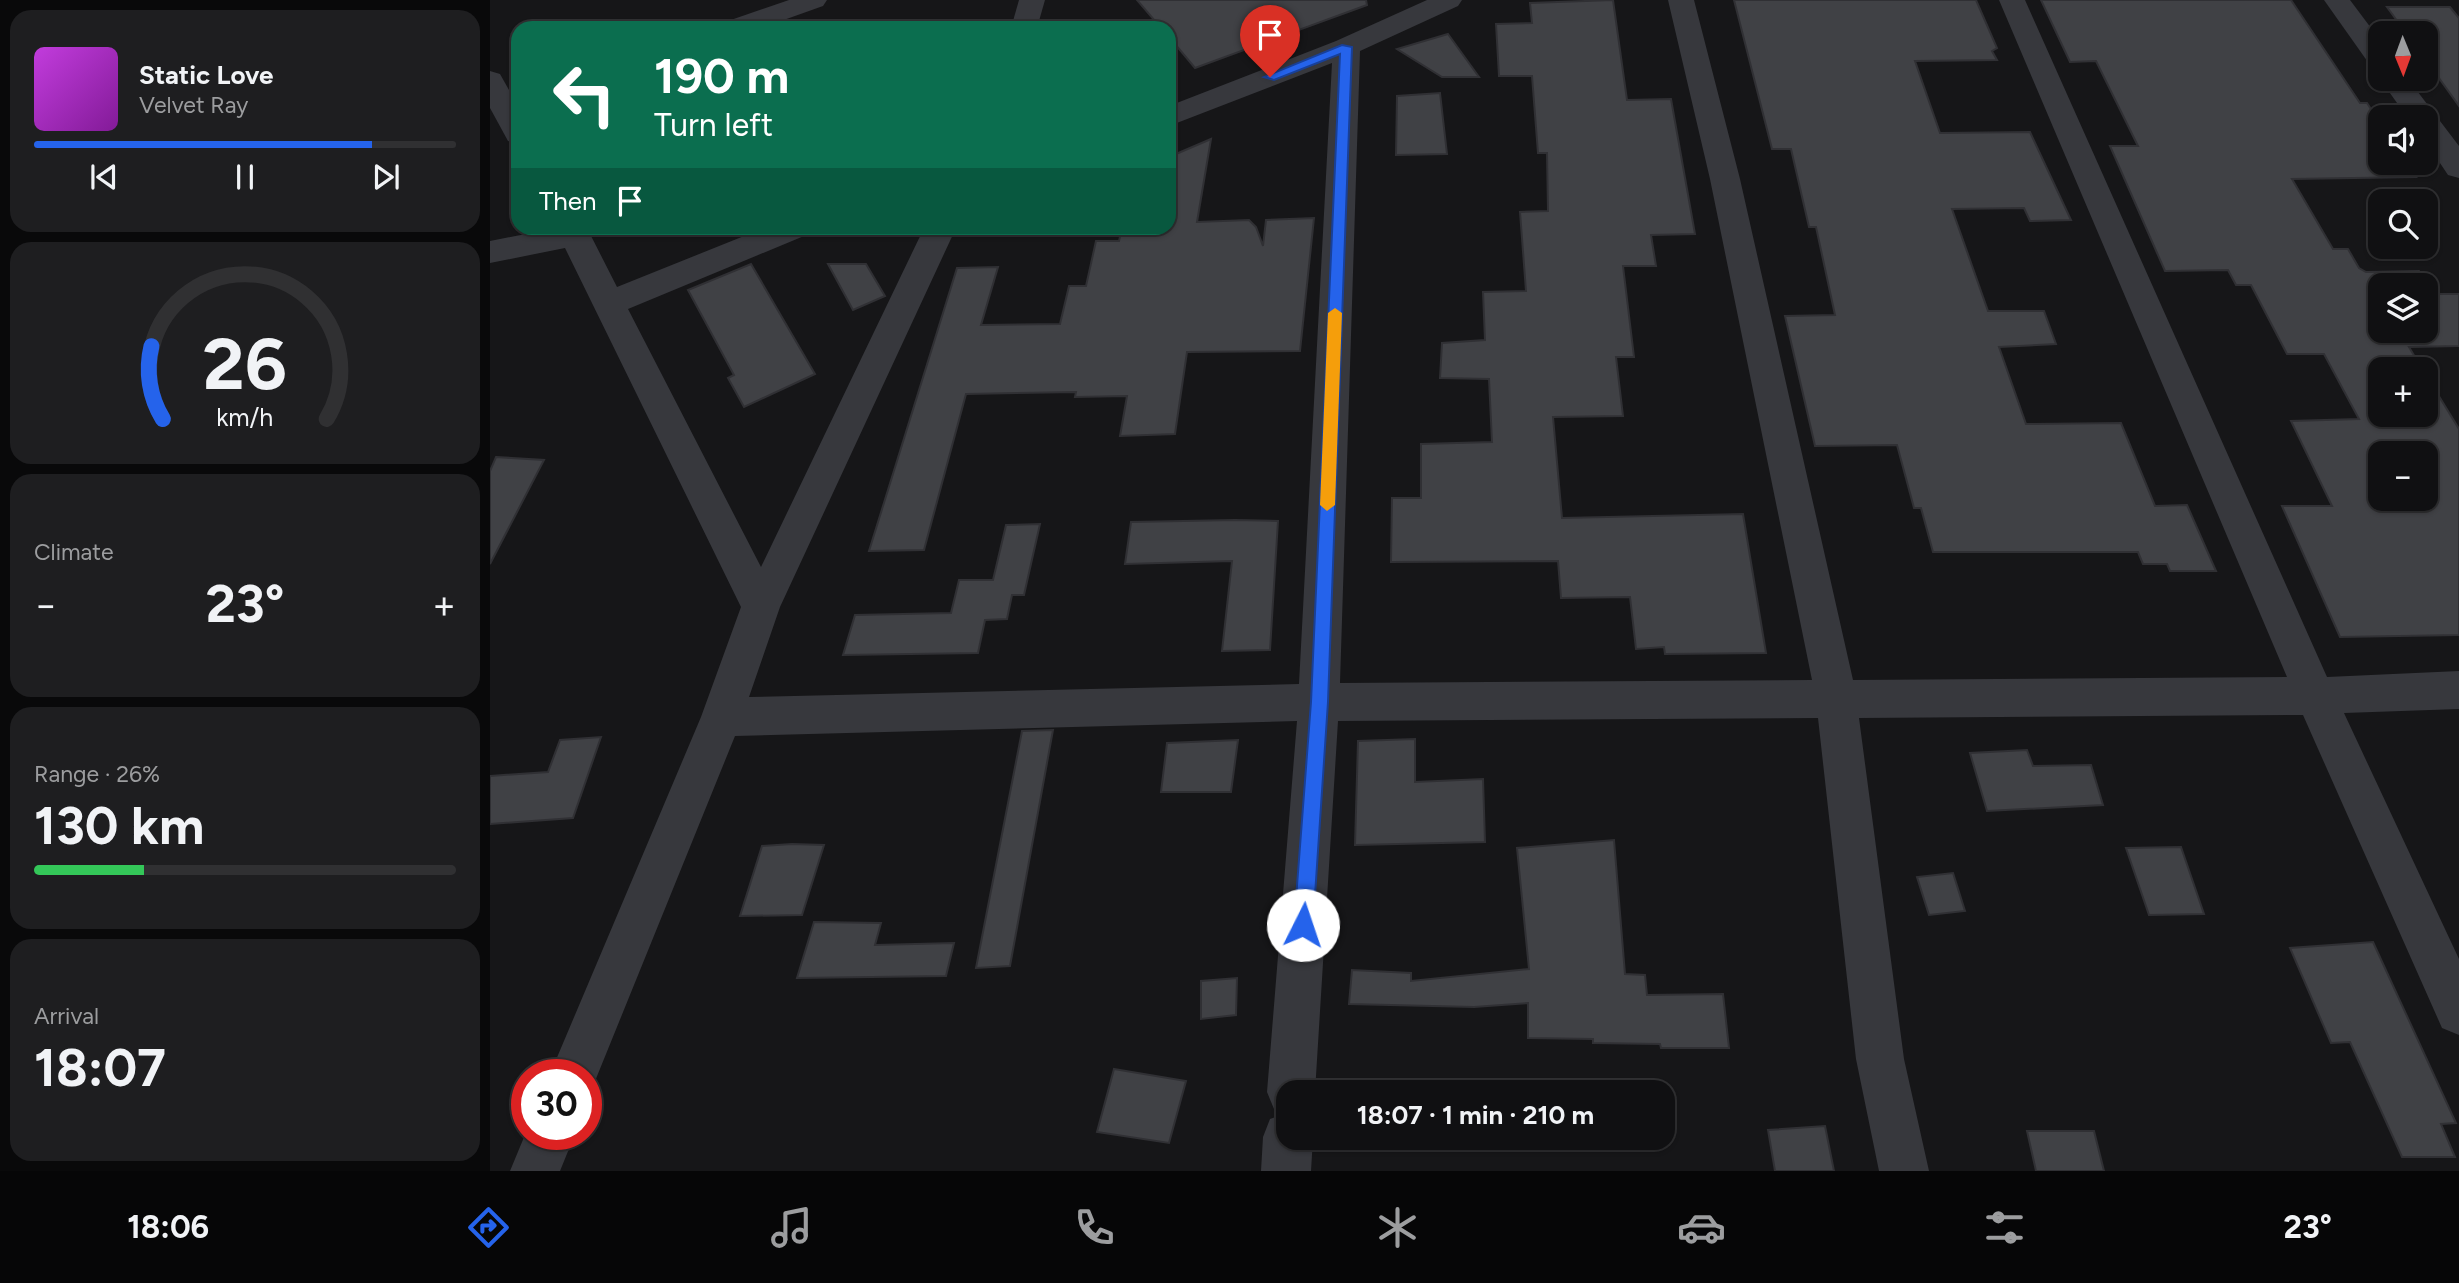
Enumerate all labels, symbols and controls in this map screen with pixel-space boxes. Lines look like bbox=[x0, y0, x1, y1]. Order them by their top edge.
pin bbox=[1240, 5, 1300, 77]
icon: arrive bbox=[1251, 16, 1289, 54]
north arrow bbox=[2368, 21, 2438, 91]
map controls bbox=[2368, 21, 2438, 511]
text: 190 m bbox=[654, 46, 789, 105]
icon: left bbox=[539, 49, 630, 140]
text: Static Love bbox=[139, 59, 273, 91]
text: Velvet Ray bbox=[139, 91, 248, 119]
button: sound bbox=[2368, 105, 2438, 175]
text: Turn left bbox=[654, 106, 773, 144]
icon: previous bbox=[85, 158, 123, 196]
icon: pause bbox=[226, 158, 264, 196]
icon: next bbox=[367, 158, 405, 196]
icon: arrive bbox=[611, 182, 649, 220]
text: Then bbox=[539, 185, 597, 217]
button: search bbox=[2368, 189, 2438, 259]
button: layers bbox=[2368, 273, 2438, 343]
text: 26 bbox=[203, 321, 287, 408]
button: + bbox=[2368, 357, 2438, 427]
text: km/h bbox=[216, 402, 274, 432]
button: − bbox=[2368, 441, 2438, 511]
text: Climate bbox=[34, 538, 113, 566]
text: 23° bbox=[206, 573, 284, 635]
text: − bbox=[34, 582, 58, 628]
text: + bbox=[432, 582, 456, 628]
text: Range · 26% bbox=[34, 760, 160, 788]
text: 130 km bbox=[34, 795, 204, 857]
position arrow bbox=[1266, 888, 1340, 962]
text: Arrival bbox=[34, 1002, 99, 1030]
text: 18:07 bbox=[34, 1037, 166, 1099]
speed limit sign: 30 bbox=[511, 1059, 602, 1150]
text: 18:07 · 1 min · 210 m bbox=[1357, 1099, 1594, 1131]
icon: directions bbox=[464, 1203, 513, 1252]
icon: music bbox=[767, 1203, 816, 1252]
icon: phone bbox=[1070, 1203, 1119, 1252]
icon: climate bbox=[1373, 1203, 1422, 1252]
icon: car bbox=[1677, 1203, 1726, 1252]
icon: filters bbox=[1980, 1203, 2029, 1252]
text: 18:06 bbox=[127, 1208, 209, 1246]
text: 23° bbox=[2283, 1208, 2332, 1246]

